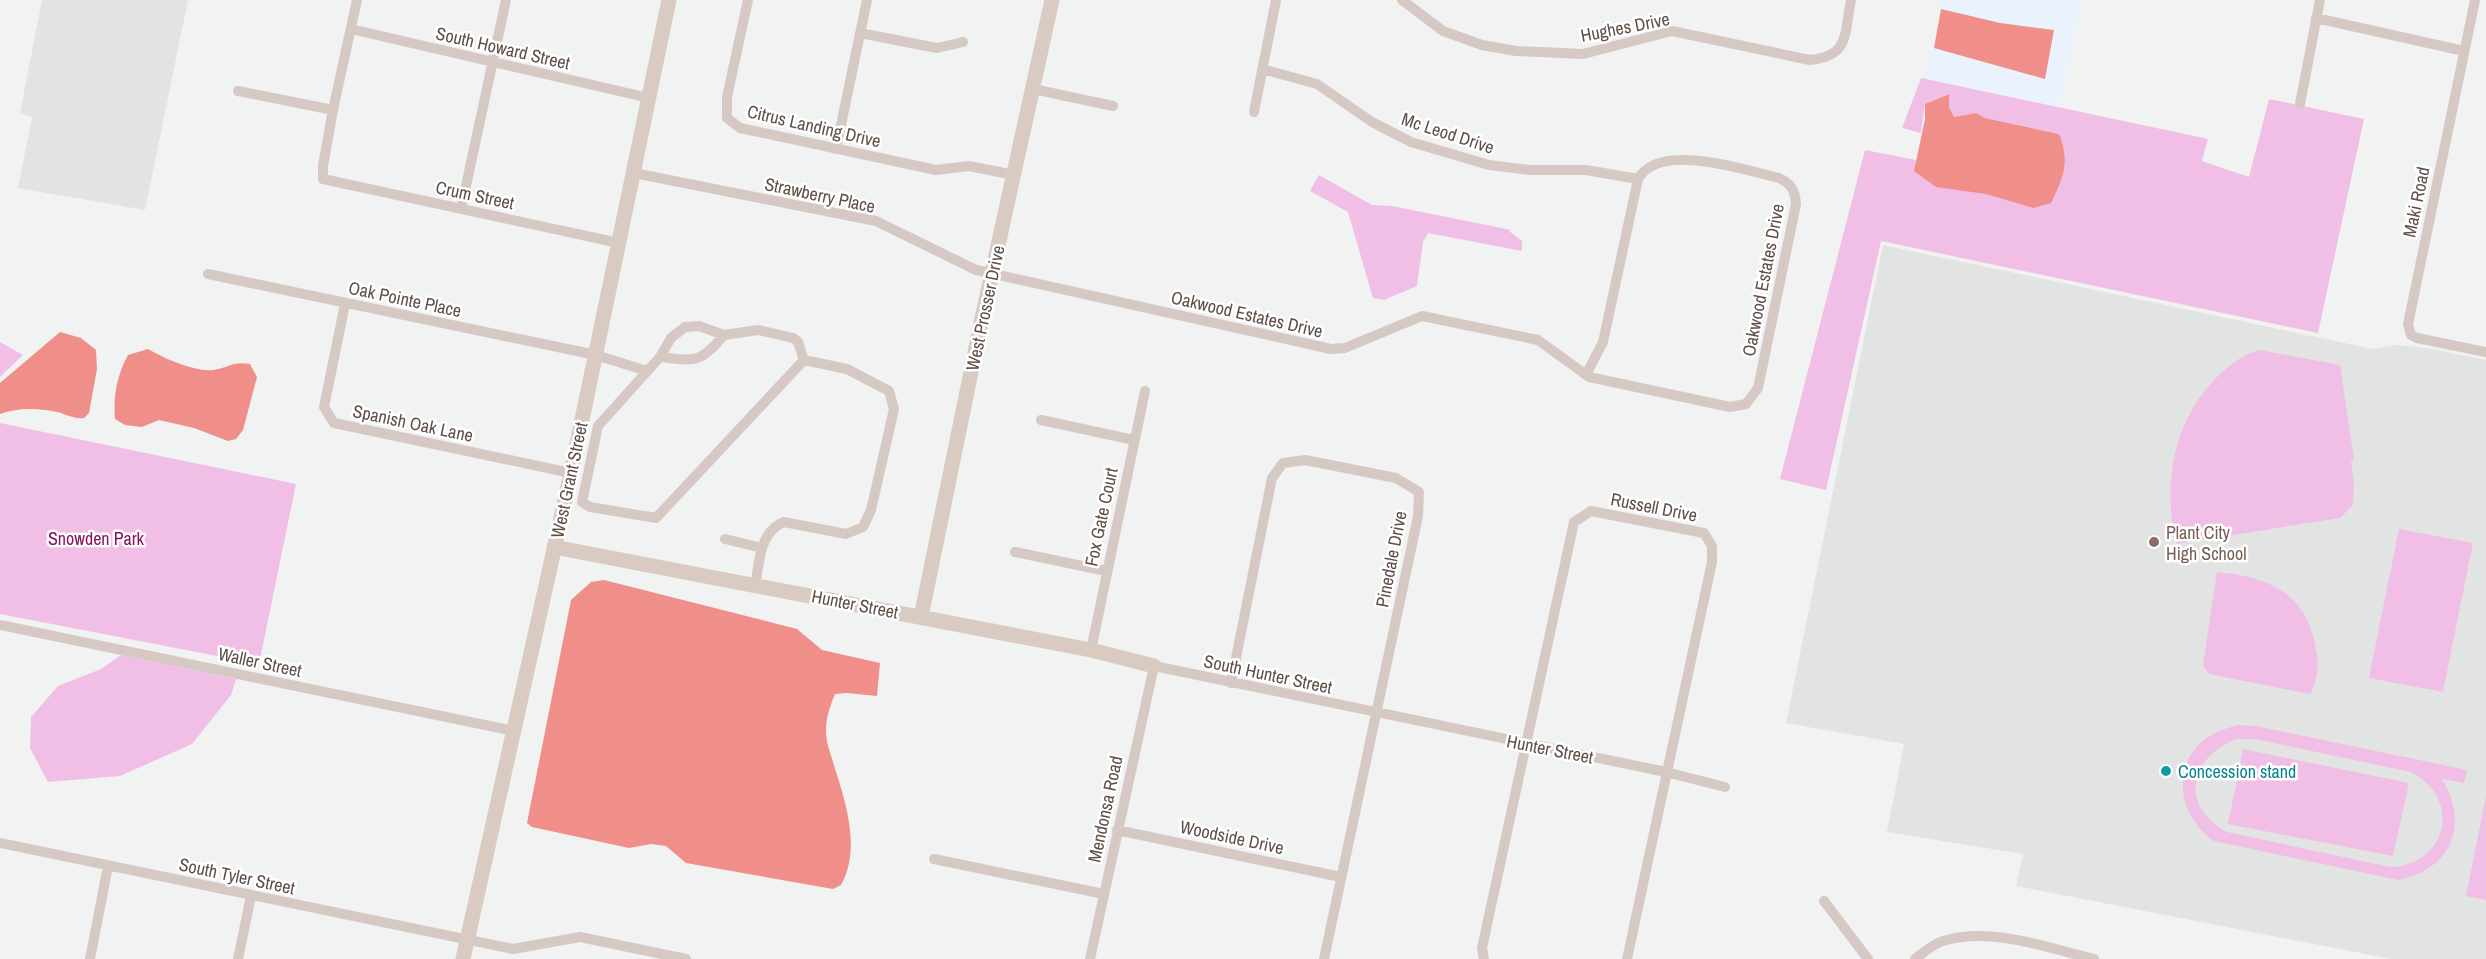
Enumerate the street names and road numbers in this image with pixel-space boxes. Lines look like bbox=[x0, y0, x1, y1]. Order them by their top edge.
street label: Hughes Drive bbox=[1578, 6, 1672, 48]
street label: South Howard Street bbox=[433, 20, 573, 76]
street label: Citrus Landing Drive bbox=[745, 99, 883, 153]
street label: Mc Leod Drive bbox=[1398, 106, 1498, 160]
street label: Maki Road bbox=[2396, 164, 2436, 240]
street label: Strawberry Place bbox=[762, 171, 878, 219]
street label: Crum Street bbox=[433, 175, 517, 215]
street label: Oakwood Estates Drive bbox=[1736, 202, 1790, 358]
street label: West Prosser Drive bbox=[959, 243, 1011, 373]
street label: Oak Pointe Place bbox=[346, 275, 464, 323]
street label: Oakwood Estates Drive bbox=[1169, 284, 1325, 344]
street label: Spanish Oak Lane bbox=[351, 398, 475, 448]
street label: West Grant Street bbox=[545, 420, 593, 540]
street label: Fox Gate Court bbox=[1078, 465, 1124, 569]
street label: Russell Drive bbox=[1609, 486, 1699, 528]
street label: Pinedale Drive bbox=[1369, 509, 1413, 609]
street label: Hunter Street bbox=[810, 583, 900, 625]
street label: Waller Street bbox=[216, 641, 304, 683]
street label: South Hunter Street bbox=[1202, 648, 1334, 700]
street label: Hunter Street bbox=[1505, 728, 1595, 770]
street label: Mendonsa Road bbox=[1082, 753, 1128, 865]
street label: Woodside Drive bbox=[1178, 814, 1286, 860]
street label: South Tyler Street bbox=[177, 852, 297, 900]

